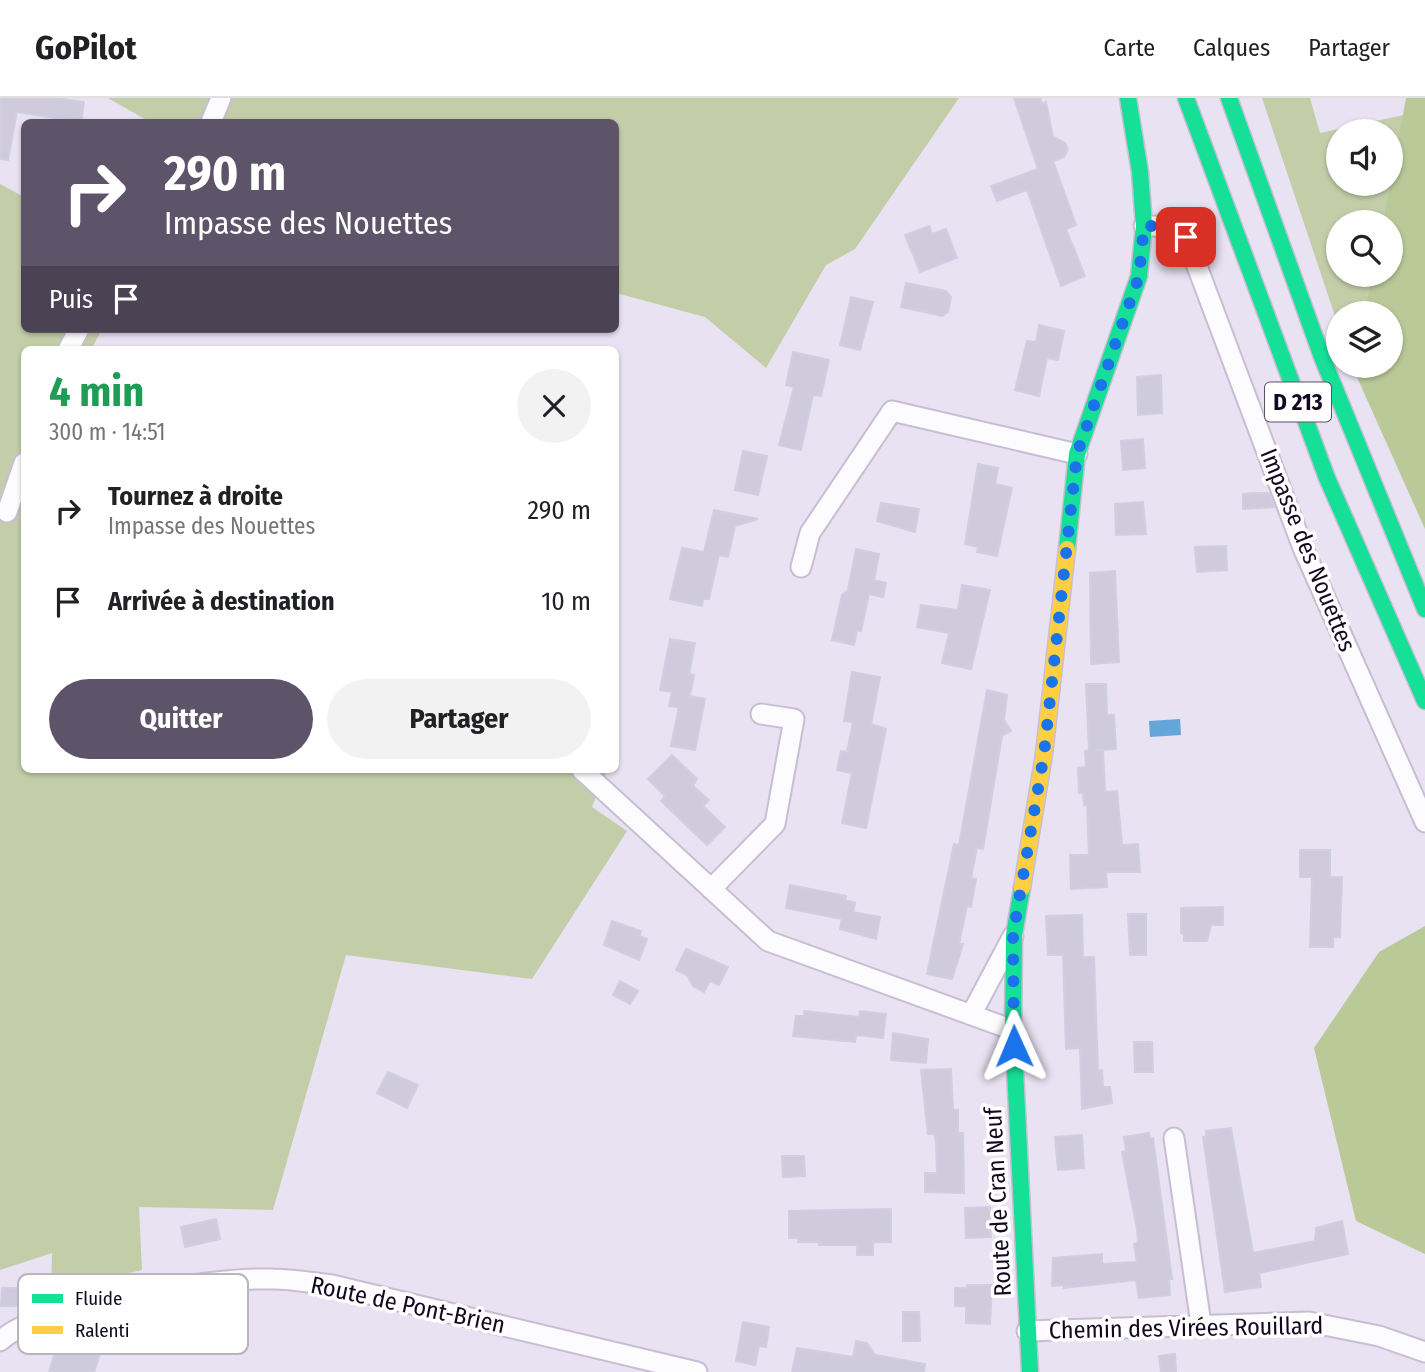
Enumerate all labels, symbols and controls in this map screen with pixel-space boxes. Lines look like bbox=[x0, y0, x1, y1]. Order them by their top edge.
text: GoPilot bbox=[35, 28, 137, 68]
text: Carte bbox=[1104, 34, 1155, 62]
text: Calques bbox=[1193, 34, 1270, 62]
text: Partager bbox=[1308, 34, 1390, 62]
map controls bbox=[1326, 119, 1403, 378]
button: sound bbox=[1326, 119, 1403, 196]
text: 290 m bbox=[164, 144, 286, 203]
icon: right bbox=[49, 147, 140, 238]
text: Impasse des Nouettes bbox=[164, 204, 452, 242]
pin bbox=[1156, 207, 1216, 267]
button: search bbox=[1326, 210, 1403, 287]
icon: arrive bbox=[1167, 218, 1205, 256]
icon: arrive bbox=[107, 280, 145, 318]
text: Puis bbox=[49, 284, 93, 315]
button: layers bbox=[1326, 301, 1403, 378]
text: 4 min bbox=[49, 367, 144, 417]
button: close bbox=[517, 369, 591, 443]
road number: D 213 bbox=[1265, 382, 1331, 422]
text: 300 m · 14:51 bbox=[49, 418, 166, 446]
street label: Impasse des Nouettes bbox=[1255, 444, 1361, 656]
text: Tournez à droite bbox=[108, 481, 283, 512]
icon: right bbox=[49, 492, 87, 530]
text: 290 m bbox=[527, 495, 591, 526]
text: Impasse des Nouettes bbox=[108, 512, 315, 540]
icon: arrive bbox=[49, 583, 87, 621]
text: Arrivée à destination bbox=[108, 586, 335, 617]
text: 10 m bbox=[541, 586, 591, 617]
button: Quitter bbox=[49, 679, 313, 759]
button: Partager bbox=[327, 679, 591, 759]
position arrow bbox=[977, 1009, 1051, 1083]
street label: Route de Cran Neuf bbox=[979, 1105, 1017, 1297]
street label: Route de Pont-Brien bbox=[308, 1271, 508, 1339]
legend bbox=[18, 1274, 248, 1354]
text: Fluide bbox=[75, 1287, 122, 1310]
street label: Chemin des Virées Rouillard bbox=[1049, 1312, 1323, 1344]
text: Ralenti bbox=[75, 1319, 130, 1342]

